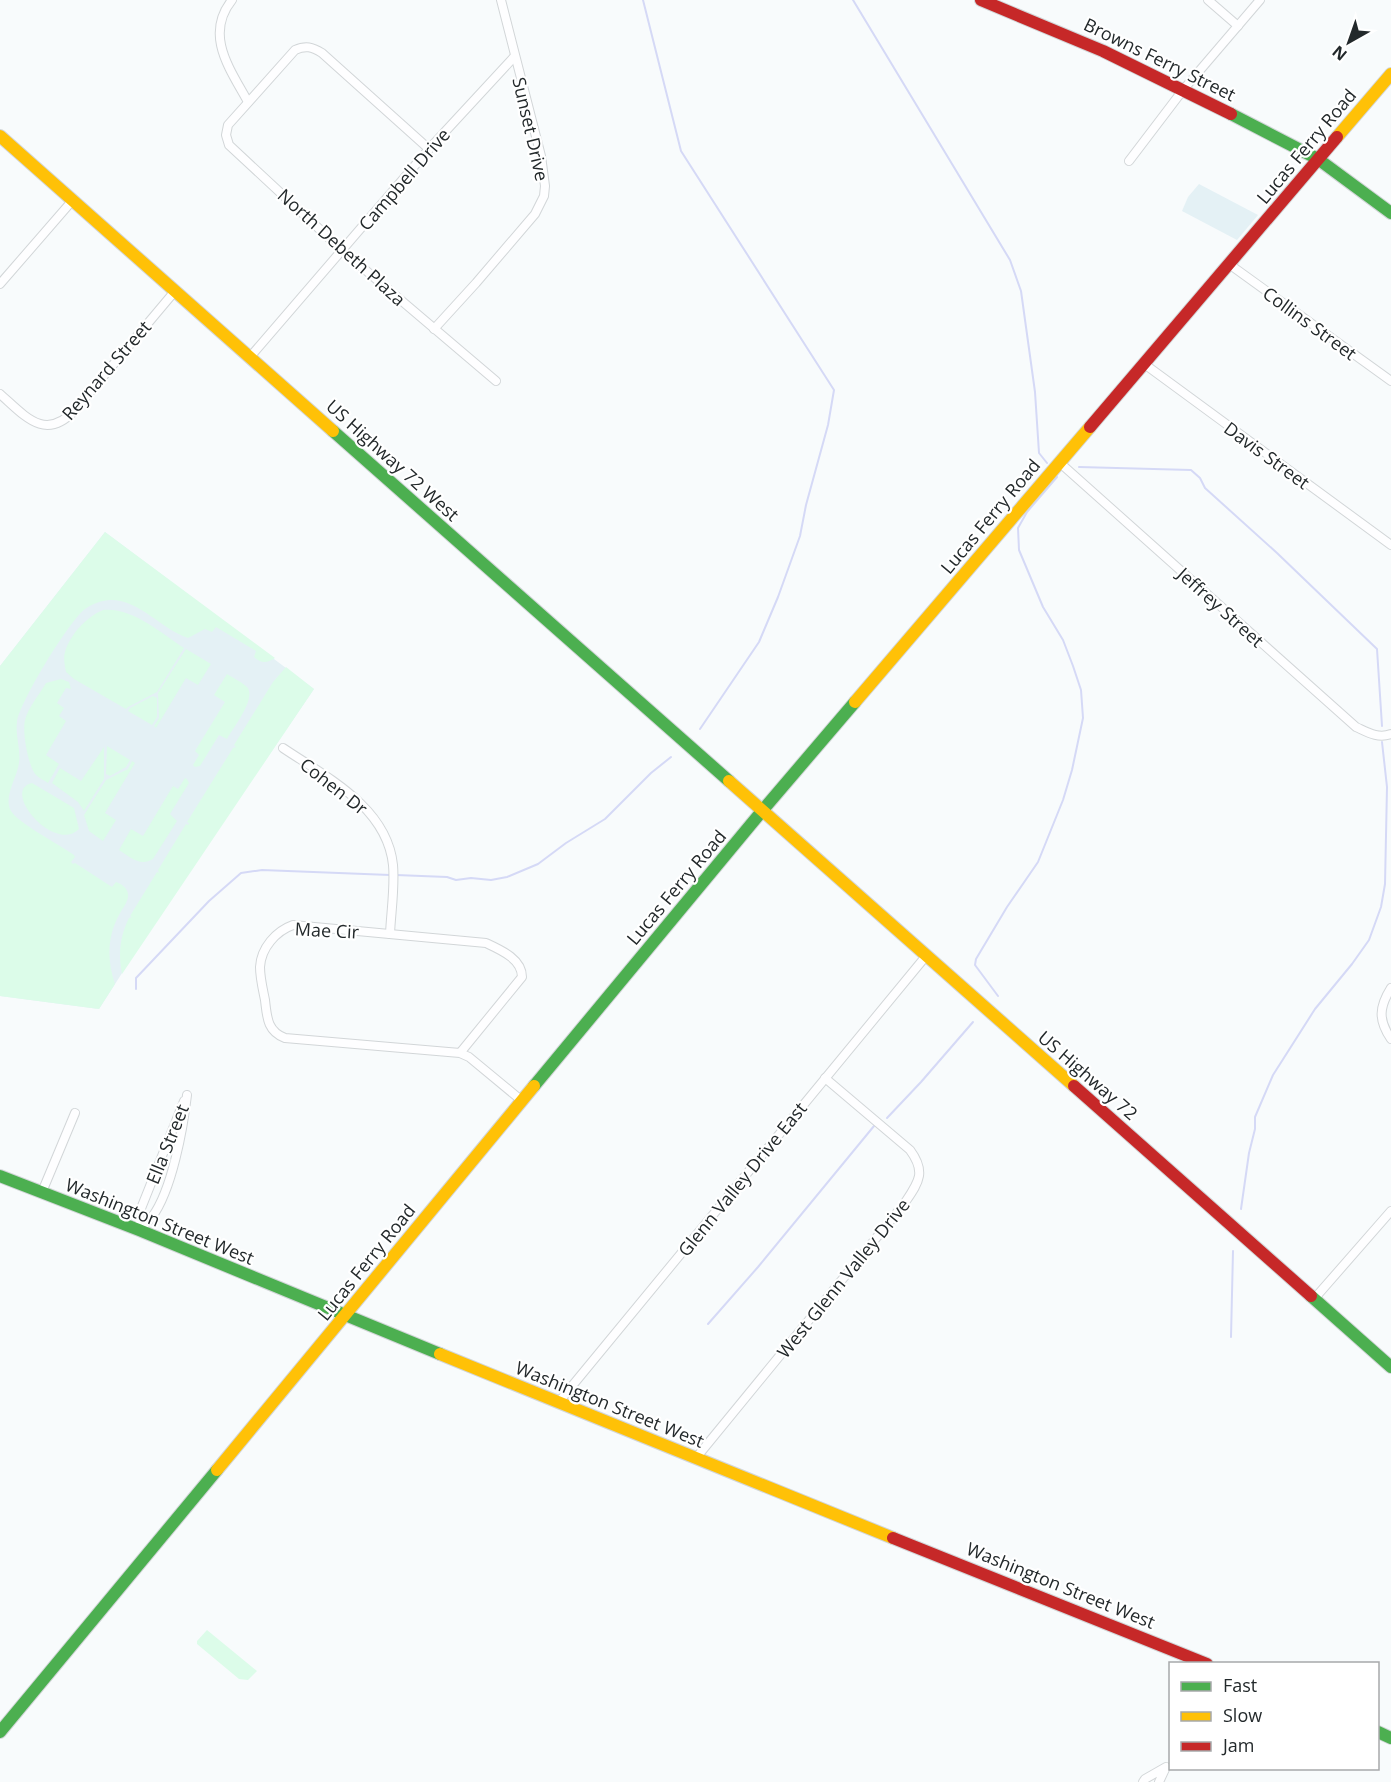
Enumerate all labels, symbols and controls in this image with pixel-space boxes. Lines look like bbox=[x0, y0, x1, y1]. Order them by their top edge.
street label: Browns Ferry Street bbox=[1080, 12, 1240, 106]
north arrow bbox=[1319, 12, 1379, 72]
text: N bbox=[1327, 41, 1351, 66]
street label: Sunset Drive bbox=[507, 75, 555, 183]
street label: Lucas Ferry Road bbox=[1251, 83, 1361, 209]
street label: Campbell Drive bbox=[353, 123, 455, 235]
street label: North Debeth Plaza bbox=[273, 183, 411, 311]
street label: Collins Street bbox=[1258, 281, 1362, 365]
street label: Reynard Street bbox=[56, 315, 156, 425]
street label: US Highway 72 West bbox=[321, 394, 465, 526]
street label: Davis Street bbox=[1219, 416, 1315, 494]
street label: Lucas Ferry Road bbox=[935, 453, 1045, 579]
street label: Jeffrey Street bbox=[1171, 560, 1269, 652]
street label: Cohen Dr bbox=[295, 752, 373, 820]
street label: Lucas Ferry Road bbox=[621, 824, 731, 950]
street label: Mae Cir bbox=[294, 916, 360, 944]
street label: US Highway 72 bbox=[1033, 1025, 1143, 1125]
street label: Glenn Valley Drive East bbox=[672, 1097, 812, 1261]
street label: Ella Street bbox=[140, 1101, 194, 1187]
street label: Washington Street West bbox=[62, 1172, 258, 1270]
street label: West Glenn Valley Drive bbox=[771, 1193, 915, 1363]
street label: Lucas Ferry Road bbox=[312, 1199, 420, 1325]
street label: Washington Street West bbox=[512, 1355, 708, 1453]
street label: Washington Street West bbox=[963, 1536, 1159, 1634]
legend bbox=[1169, 1662, 1379, 1770]
text: Fast bbox=[1223, 1673, 1257, 1697]
text: Slow bbox=[1223, 1703, 1262, 1727]
text: Jam bbox=[1221, 1733, 1255, 1757]

